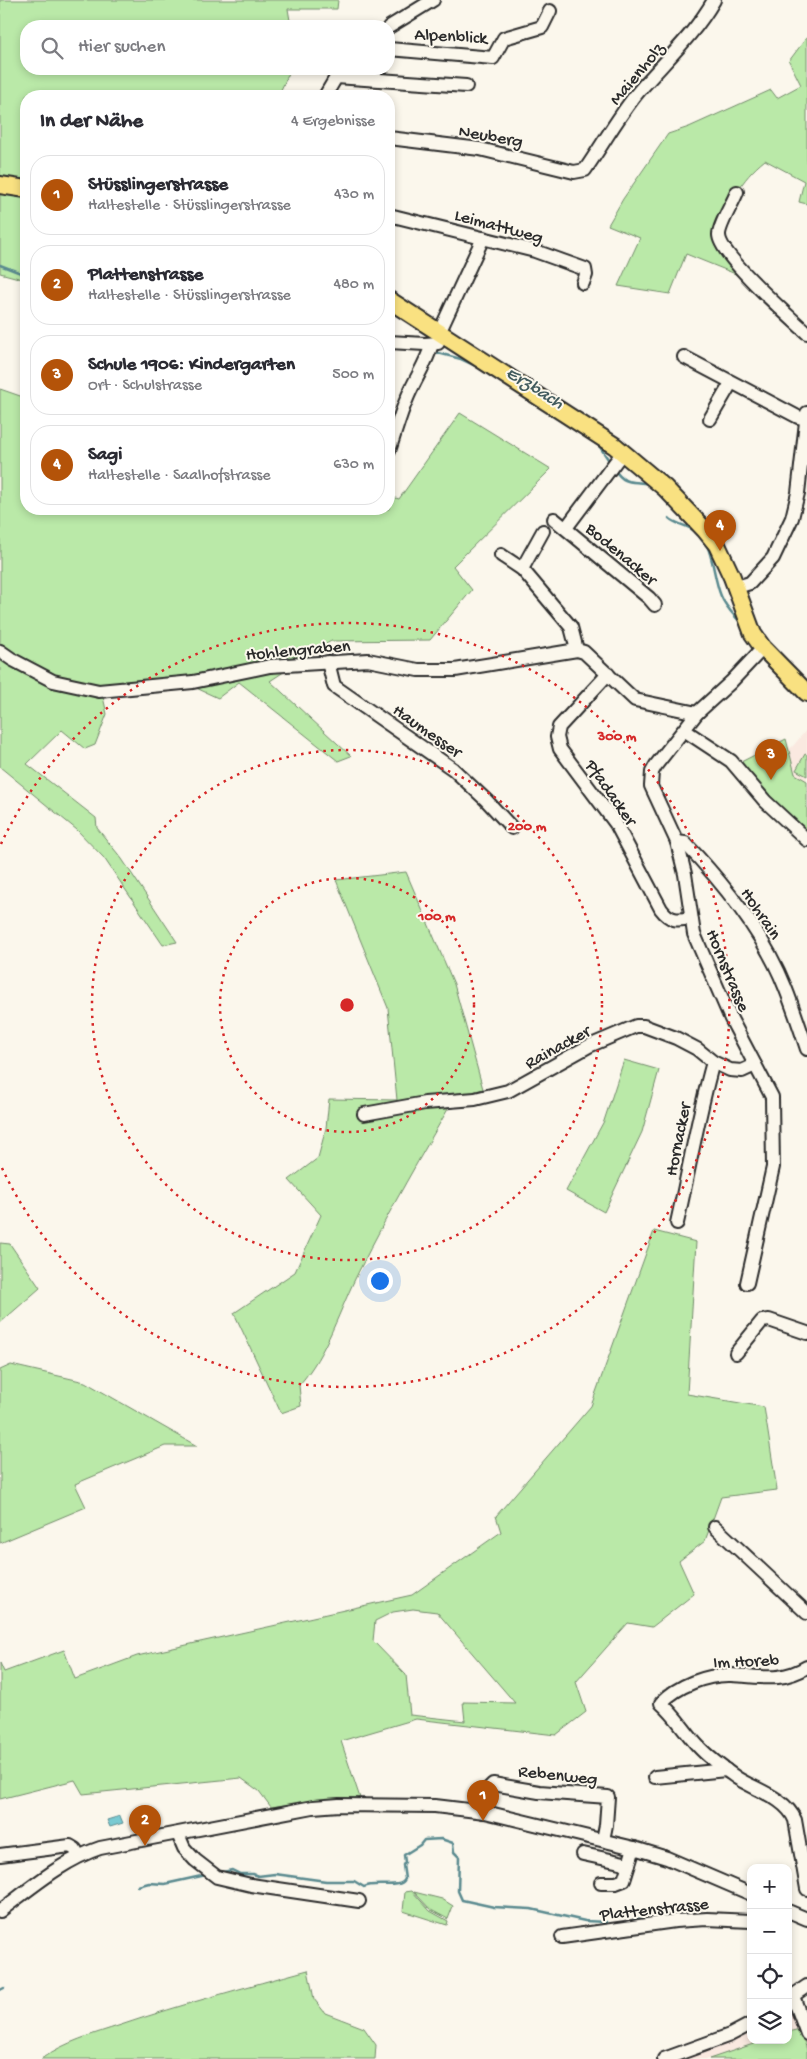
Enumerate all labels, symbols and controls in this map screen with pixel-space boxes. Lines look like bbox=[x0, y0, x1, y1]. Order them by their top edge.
search box bbox=[20, 20, 395, 75]
street label: Alpenblick bbox=[414, 25, 490, 50]
icon: search bbox=[38, 34, 66, 62]
text: Hier suchen bbox=[78, 36, 165, 59]
street label: Maienholz bbox=[606, 38, 671, 110]
text: In der Nähe bbox=[40, 110, 143, 135]
text: 4 Ergebnisse bbox=[291, 113, 375, 132]
street label: Neuberg bbox=[457, 121, 524, 153]
text: Stüsslingerstrasse bbox=[88, 174, 228, 197]
text: 1 bbox=[54, 186, 60, 205]
text: 430 m bbox=[334, 186, 374, 205]
text: Haltestelle · Stüsslingerstrasse bbox=[88, 197, 291, 216]
street label: Leimattweg bbox=[452, 206, 545, 249]
text: Plattenstrasse bbox=[88, 264, 203, 287]
text: 2 bbox=[53, 276, 61, 295]
text: 480 m bbox=[333, 276, 374, 295]
text: Haltestelle · Stüsslingerstrasse bbox=[88, 287, 291, 306]
text: Schule 1906: Kindergarten bbox=[88, 354, 295, 377]
water label: Erzbach bbox=[501, 362, 568, 416]
text: 3 bbox=[53, 366, 61, 385]
text: 500 m bbox=[332, 366, 374, 385]
text: Ort · Schulstrasse bbox=[88, 377, 202, 396]
text: Sagi bbox=[88, 444, 122, 467]
text: 4 bbox=[53, 456, 61, 475]
text: 630 m bbox=[333, 456, 374, 475]
text: Haltestelle · Saalhofstrasse bbox=[88, 467, 270, 486]
pin: 4 bbox=[704, 510, 736, 551]
street label: Bodenacker bbox=[580, 518, 662, 592]
street label: Hohlengraben bbox=[245, 636, 352, 667]
street label: Haumesser bbox=[388, 701, 467, 764]
text: 300 m bbox=[596, 728, 637, 746]
pin: 3 bbox=[755, 739, 787, 780]
street label: Pfadacker bbox=[579, 756, 641, 832]
text: 200 m bbox=[508, 818, 547, 836]
street label: Hohrain bbox=[735, 884, 785, 945]
text: 100 m bbox=[417, 908, 456, 926]
street label: Hornstrasse bbox=[700, 927, 754, 1016]
centre of rings bbox=[338, 996, 356, 1014]
street label: Rainacker bbox=[522, 1021, 596, 1075]
street label: Hornacker bbox=[662, 1099, 697, 1178]
your location bbox=[367, 1268, 393, 1294]
street label: Im Horeb bbox=[713, 1651, 780, 1674]
street label: Rebenweg bbox=[517, 1762, 598, 1791]
pin: 1 bbox=[467, 1780, 499, 1821]
pin: 2 bbox=[129, 1805, 161, 1846]
map controls bbox=[747, 1864, 792, 2044]
button: + bbox=[747, 1864, 792, 1909]
street label: Plattenstrasse bbox=[598, 1894, 710, 1927]
button: − bbox=[747, 1909, 792, 1954]
button: locate bbox=[747, 1954, 792, 1999]
button: layers bbox=[747, 1999, 792, 2044]

